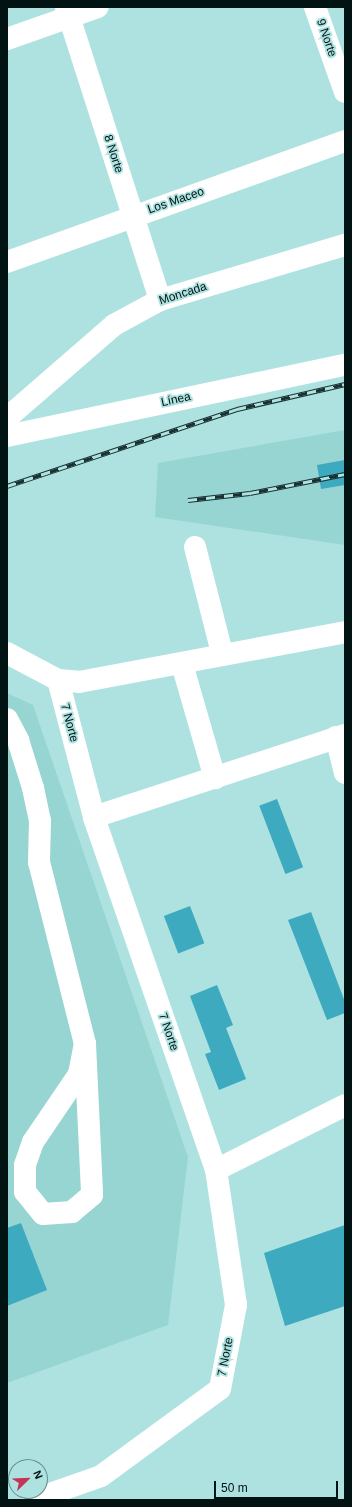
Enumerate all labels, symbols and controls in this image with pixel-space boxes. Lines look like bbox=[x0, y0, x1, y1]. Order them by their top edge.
street label: 9 Norte bbox=[313, 17, 339, 59]
street label: 8 Norte bbox=[100, 133, 126, 175]
street label: Los Maceo bbox=[146, 185, 206, 217]
street label: Moncada bbox=[157, 280, 209, 308]
street label: Línea bbox=[160, 390, 192, 410]
street label: 7 Norte bbox=[57, 702, 81, 744]
street label: 7 Norte bbox=[155, 1011, 181, 1053]
street label: 7 Norte bbox=[215, 1336, 237, 1378]
north arrow bbox=[8, 1459, 48, 1499]
text: N bbox=[31, 1469, 45, 1481]
scale bar bbox=[216, 1473, 340, 1499]
text: 50 m bbox=[221, 1481, 248, 1495]

